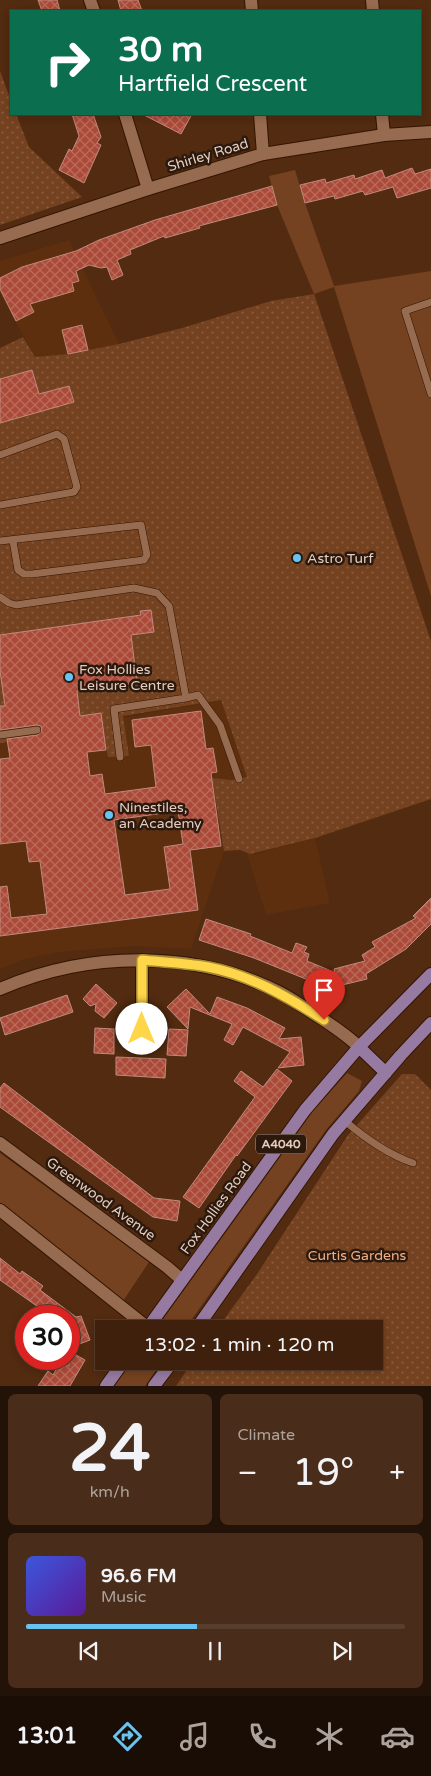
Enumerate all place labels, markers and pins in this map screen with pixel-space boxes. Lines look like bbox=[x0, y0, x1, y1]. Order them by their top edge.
place label: Astro Turf bbox=[307, 550, 374, 567]
marker: Astro Turf bbox=[291, 552, 303, 564]
place label: Fox Hollies Leisure Centre bbox=[79, 661, 175, 694]
marker: Fox Hollies Leisure Centre bbox=[63, 671, 75, 683]
place label: Ninestiles, an Academy bbox=[119, 799, 202, 832]
marker: Ninestiles, an Academy bbox=[103, 809, 115, 821]
pin bbox=[303, 969, 345, 1020]

